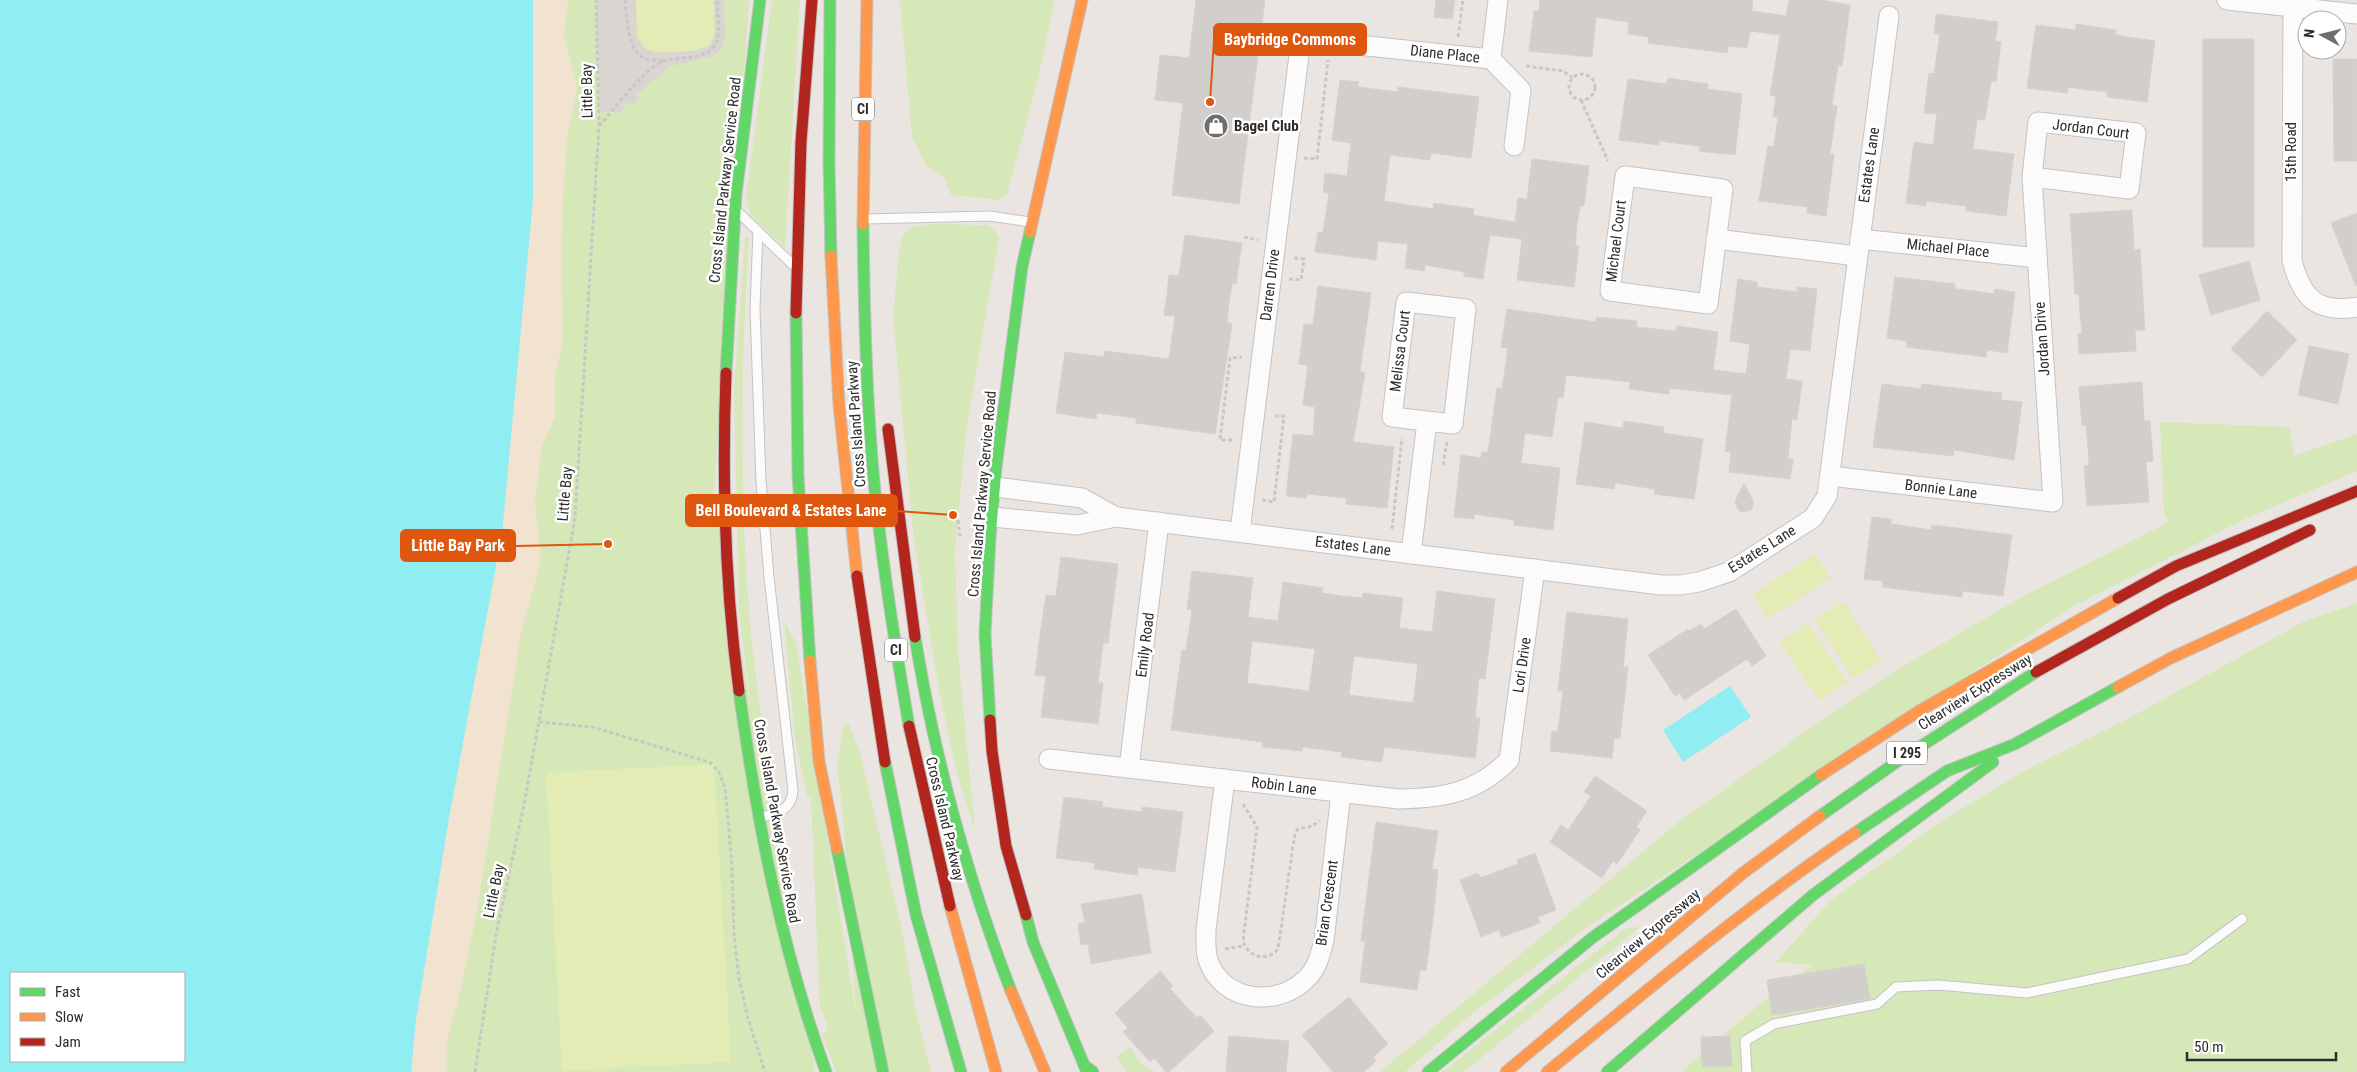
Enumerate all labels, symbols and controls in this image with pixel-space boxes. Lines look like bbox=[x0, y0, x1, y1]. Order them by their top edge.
north arrow bbox=[2297, 10, 2347, 60]
callout: Baybridge Commons bbox=[1214, 24, 1366, 55]
text: N bbox=[2301, 28, 2318, 39]
text: Baybridge Commons bbox=[1224, 30, 1356, 49]
street label: Diane Place bbox=[1409, 41, 1481, 67]
street label: Little Bay bbox=[578, 63, 596, 119]
street label: Cross Island Parkway Service Road bbox=[705, 76, 745, 284]
road number: CI bbox=[852, 98, 874, 120]
shop icon: Bagel Club bbox=[1203, 113, 1229, 139]
street label: Jordan Court bbox=[2052, 115, 2130, 143]
place label: Bagel Club bbox=[1234, 117, 1299, 135]
street label: 15th Road bbox=[2282, 122, 2300, 182]
street label: Estates Lane bbox=[1855, 126, 1883, 204]
street label: Michael Court bbox=[1602, 199, 1630, 283]
street label: Michael Place bbox=[1906, 235, 1990, 261]
street label: Darren Drive bbox=[1257, 248, 1283, 322]
street label: Jordan Drive bbox=[2030, 301, 2054, 377]
street label: Melissa Court bbox=[1386, 309, 1414, 393]
street label: Cross Island Parkway bbox=[843, 360, 869, 488]
street label: Cross Island Parkway Service Road bbox=[964, 390, 1000, 598]
street label: Little Bay bbox=[554, 466, 576, 522]
street label: Bonnie Lane bbox=[1904, 476, 1978, 502]
callout: Bell Boulevard & Estates Lane bbox=[686, 495, 897, 526]
text: Bell Boulevard & Estates Lane bbox=[696, 501, 887, 520]
street label: Estates Lane bbox=[1725, 521, 1799, 577]
callout: Little Bay Park bbox=[401, 530, 515, 561]
street label: Estates Lane bbox=[1314, 532, 1392, 560]
text: Little Bay Park bbox=[411, 536, 505, 555]
street label: Emily Road bbox=[1132, 611, 1158, 679]
street label: Lori Drive bbox=[1509, 636, 1535, 694]
road number: CI bbox=[885, 638, 907, 662]
street label: Clearview Expressway bbox=[1915, 650, 2035, 734]
street label: Cross Island Parkway Service Road bbox=[750, 717, 804, 925]
road number: I 295 bbox=[1887, 741, 1927, 764]
street label: Cross Island Parkway bbox=[922, 755, 968, 883]
street label: Robin Lane bbox=[1250, 773, 1318, 799]
street label: Brian Crescent bbox=[1312, 859, 1342, 947]
street label: Little Bay bbox=[479, 862, 509, 920]
street label: Clearview Expressway bbox=[1592, 885, 1704, 983]
legend bbox=[10, 972, 185, 1062]
text: Fast bbox=[55, 983, 80, 1001]
text: Slow bbox=[55, 1008, 84, 1026]
scale bar bbox=[2187, 1030, 2336, 1062]
text: Jam bbox=[55, 1033, 81, 1051]
text: 50 m bbox=[2194, 1038, 2224, 1056]

